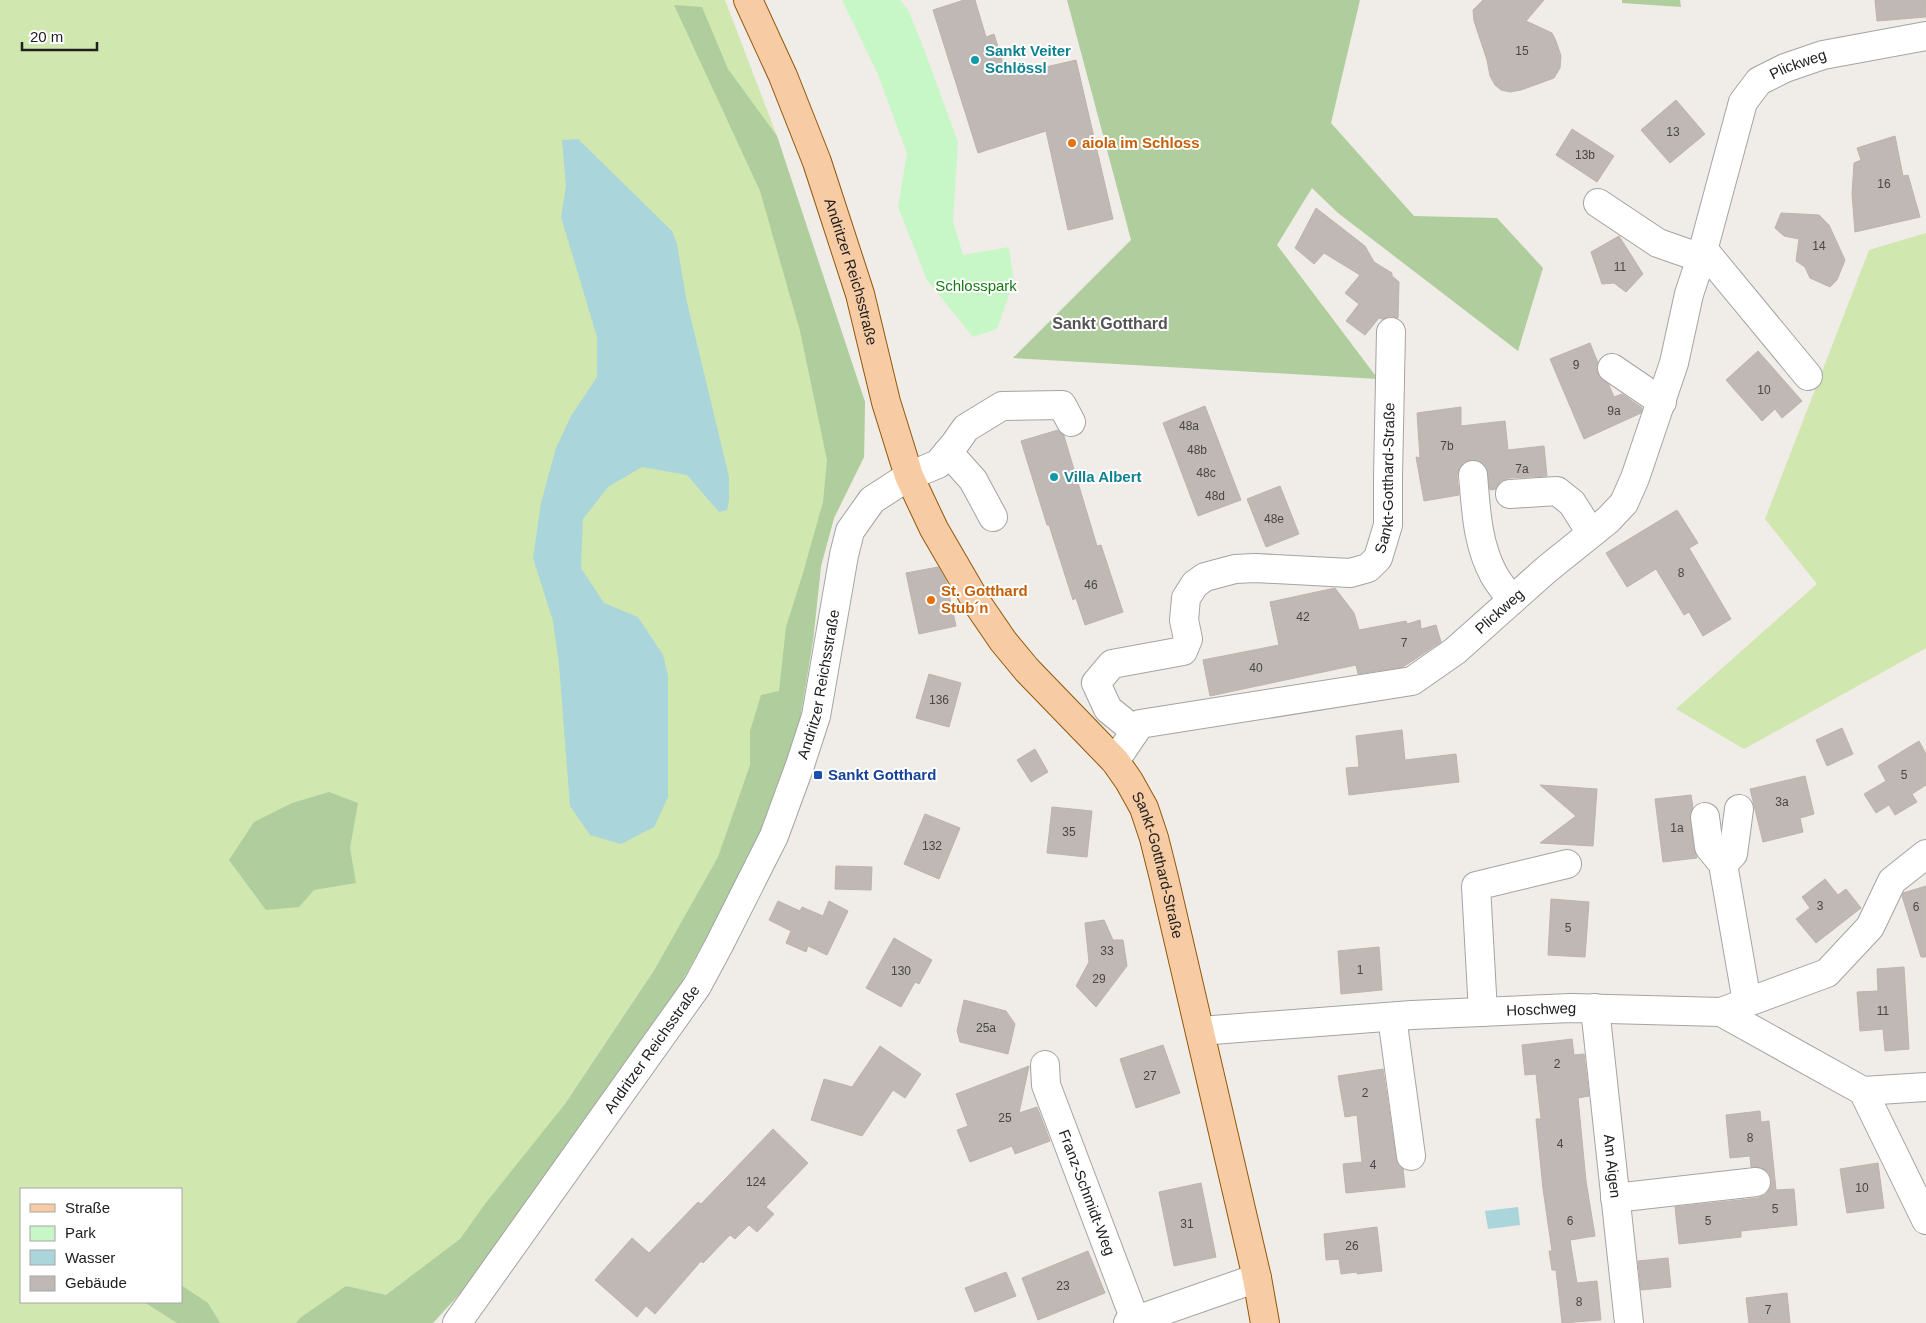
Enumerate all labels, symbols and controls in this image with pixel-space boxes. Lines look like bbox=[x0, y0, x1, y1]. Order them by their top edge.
scale bar bbox=[22, 20, 98, 52]
text: 20 m bbox=[30, 28, 63, 45]
place label: Sankt Veiter Schlössl bbox=[985, 42, 1071, 76]
house number: 15 bbox=[1515, 44, 1529, 58]
street label: Plickweg bbox=[1766, 46, 1828, 82]
marker: Sankt Veiter Schlössl bbox=[969, 54, 981, 66]
house number: 13 bbox=[1666, 125, 1680, 139]
place label: aiola im Schloss bbox=[1082, 134, 1200, 151]
marker: aiola im Schloss bbox=[1066, 137, 1078, 149]
house number: 13b bbox=[1575, 148, 1595, 162]
house number: 16 bbox=[1877, 177, 1891, 191]
street label: Andritzer Reichsstraße bbox=[821, 196, 881, 347]
house number: 14 bbox=[1812, 239, 1826, 253]
house number: 11 bbox=[1614, 260, 1627, 274]
park label: Schlosspark bbox=[935, 277, 1017, 294]
district label: Sankt Gotthard bbox=[1052, 315, 1168, 332]
house number: 9 bbox=[1573, 358, 1580, 372]
house number: 10 bbox=[1757, 383, 1771, 397]
street label: Sankt-Gotthard-Straße bbox=[1371, 402, 1398, 555]
house number: 9a bbox=[1607, 404, 1621, 418]
house number: 48a bbox=[1179, 419, 1199, 433]
house number: 7b bbox=[1440, 439, 1454, 453]
house number: 48b bbox=[1187, 443, 1207, 457]
house number: 7a bbox=[1515, 462, 1529, 476]
house number: 48c bbox=[1196, 466, 1216, 480]
place label: Villa Albert bbox=[1064, 468, 1142, 485]
marker: Villa Albert bbox=[1048, 471, 1060, 483]
house number: 48d bbox=[1205, 489, 1225, 503]
house number: 48e bbox=[1264, 512, 1284, 526]
house number: 8 bbox=[1678, 566, 1685, 580]
house number: 46 bbox=[1084, 578, 1098, 592]
place label: St. Gotthard Stub´n bbox=[941, 582, 1028, 616]
street label: Plickweg bbox=[1471, 585, 1527, 637]
marker: St. Gotthard Stub´n bbox=[925, 594, 937, 606]
street label: Andritzer Reichsstraße bbox=[794, 608, 842, 761]
house number: 42 bbox=[1296, 610, 1310, 624]
house number: 7 bbox=[1401, 636, 1408, 650]
house number: 40 bbox=[1249, 661, 1263, 675]
house number: 136 bbox=[929, 693, 949, 707]
place label: Sankt Gotthard bbox=[828, 766, 936, 783]
house number: 5 bbox=[1901, 768, 1908, 782]
marker: Sankt Gotthard bbox=[812, 769, 824, 781]
street label: Sankt-Gotthard-Straße bbox=[1129, 789, 1187, 940]
house number: 3a bbox=[1775, 795, 1789, 809]
house number: 1a bbox=[1670, 821, 1684, 835]
house number: 35 bbox=[1062, 825, 1076, 839]
house number: 132 bbox=[922, 839, 942, 853]
house number: 3 bbox=[1817, 899, 1824, 913]
house number: 6 bbox=[1913, 900, 1920, 914]
house number: 5 bbox=[1565, 921, 1572, 935]
house number: 33 bbox=[1100, 944, 1114, 958]
house number: 1 bbox=[1357, 963, 1364, 977]
house number: 130 bbox=[891, 964, 911, 978]
house number: 29 bbox=[1092, 972, 1106, 986]
street label: Andritzer Reichsstraße bbox=[600, 982, 703, 1116]
street label: Hoschweg bbox=[1506, 999, 1577, 1019]
house number: 11 bbox=[1877, 1004, 1890, 1018]
house number: 25a bbox=[976, 1021, 996, 1035]
house number: 2 bbox=[1554, 1057, 1561, 1071]
house number: 27 bbox=[1143, 1069, 1157, 1083]
house number: 2 bbox=[1362, 1086, 1369, 1100]
house number: 25 bbox=[998, 1111, 1012, 1125]
street label: Franz-Schmidt-Weg bbox=[1056, 1127, 1119, 1258]
house number: 8 bbox=[1747, 1131, 1754, 1145]
street label: Am Aigen bbox=[1601, 1133, 1624, 1199]
house number: 4 bbox=[1557, 1137, 1564, 1151]
house number: 4 bbox=[1370, 1158, 1377, 1172]
house number: 124 bbox=[746, 1175, 766, 1189]
house number: 10 bbox=[1855, 1181, 1869, 1195]
legend bbox=[20, 1188, 182, 1303]
text: Straße bbox=[65, 1199, 110, 1216]
house number: 5 bbox=[1772, 1202, 1779, 1216]
house number: 6 bbox=[1567, 1214, 1574, 1228]
house number: 5 bbox=[1705, 1214, 1712, 1228]
house number: 31 bbox=[1180, 1217, 1194, 1231]
text: Park bbox=[65, 1224, 96, 1241]
house number: 26 bbox=[1345, 1239, 1359, 1253]
text: Wasser bbox=[65, 1249, 115, 1266]
text: Gebäude bbox=[65, 1274, 127, 1291]
house number: 23 bbox=[1056, 1279, 1070, 1293]
house number: 8 bbox=[1576, 1295, 1583, 1309]
house number: 7 bbox=[1765, 1303, 1772, 1317]

